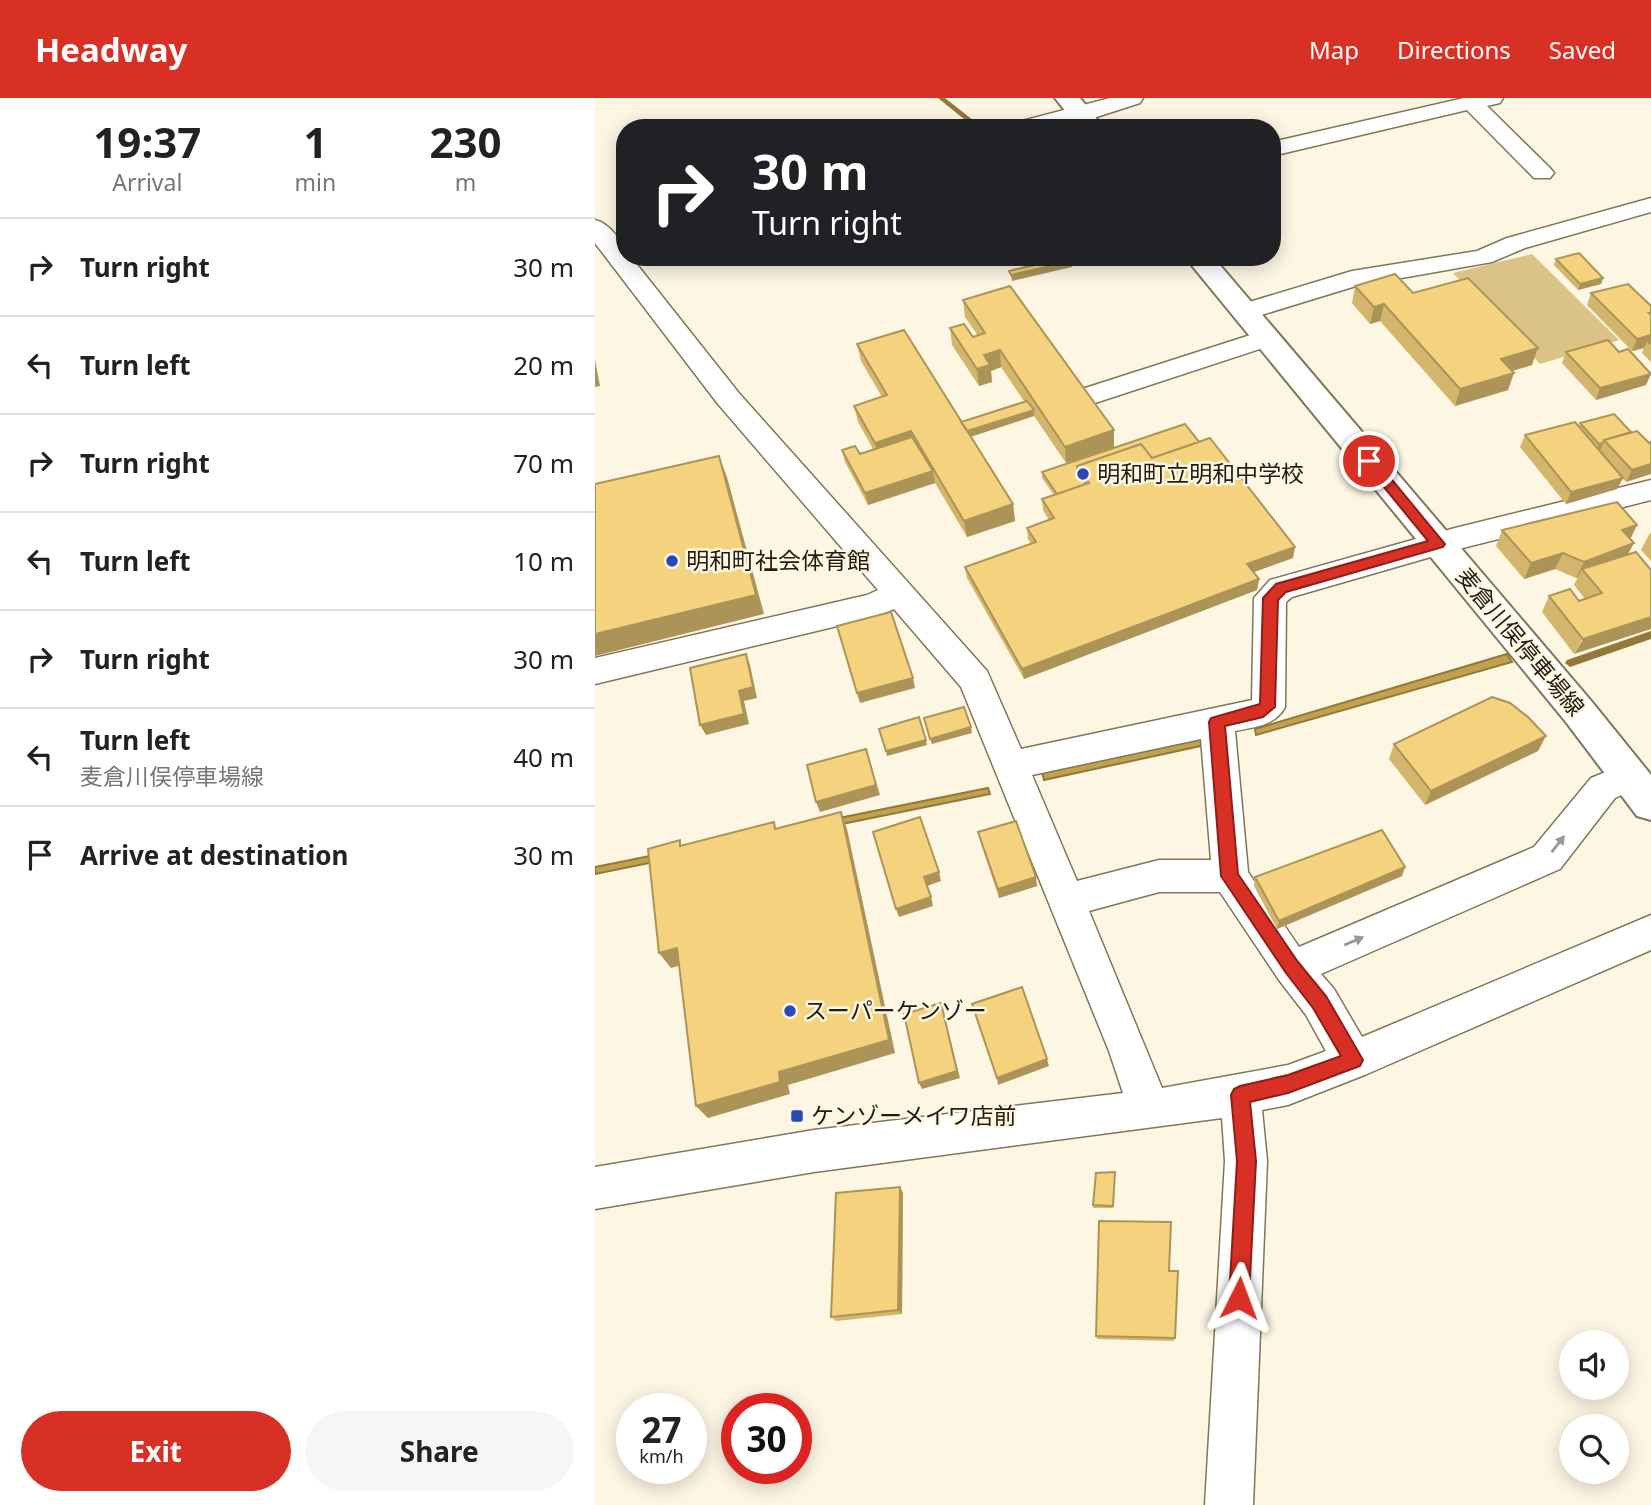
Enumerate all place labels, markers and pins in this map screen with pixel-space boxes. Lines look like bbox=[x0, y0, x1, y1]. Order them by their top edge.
pin bbox=[1339, 431, 1399, 491]
place label: 明和町立明和中学校 bbox=[1097, 457, 1304, 489]
marker: 明和町立明和中学校 bbox=[1075, 466, 1091, 482]
place label: 明和町社会体育館 bbox=[686, 544, 870, 576]
marker: 明和町社会体育館 bbox=[664, 553, 680, 569]
place label: スーパーケンゾー bbox=[804, 994, 987, 1026]
marker: スーパーケンゾー bbox=[782, 1003, 798, 1019]
place label: ケンゾーメイワ店前 bbox=[811, 1099, 1016, 1131]
marker: ケンゾーメイワ店前 bbox=[789, 1108, 805, 1124]

